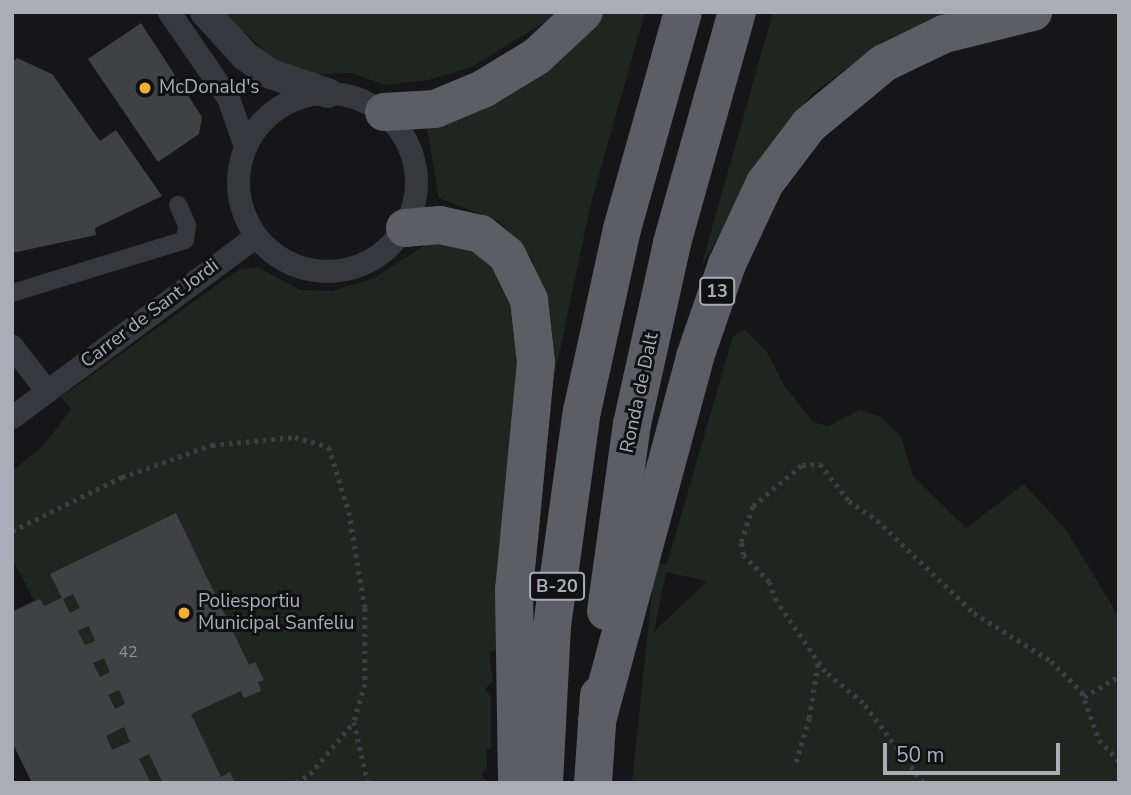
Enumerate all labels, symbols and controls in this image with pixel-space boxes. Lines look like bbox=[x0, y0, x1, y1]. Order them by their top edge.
place label: McDonald's bbox=[159, 77, 260, 99]
marker: McDonald's bbox=[137, 80, 153, 96]
street label: Carrer de Sant Jordi bbox=[77, 255, 223, 373]
road number: 13 bbox=[698, 276, 736, 306]
street label: Ronda de Dalt bbox=[616, 331, 664, 455]
road number: B-20 bbox=[529, 572, 585, 600]
place label: Poliesportiu Municipal Sanfeliu bbox=[198, 591, 354, 635]
marker: Poliesportiu Municipal Sanfeliu bbox=[176, 605, 192, 621]
house number: 42 bbox=[118, 642, 138, 662]
scale bar bbox=[886, 728, 1063, 772]
text: 50 m bbox=[896, 741, 945, 769]

